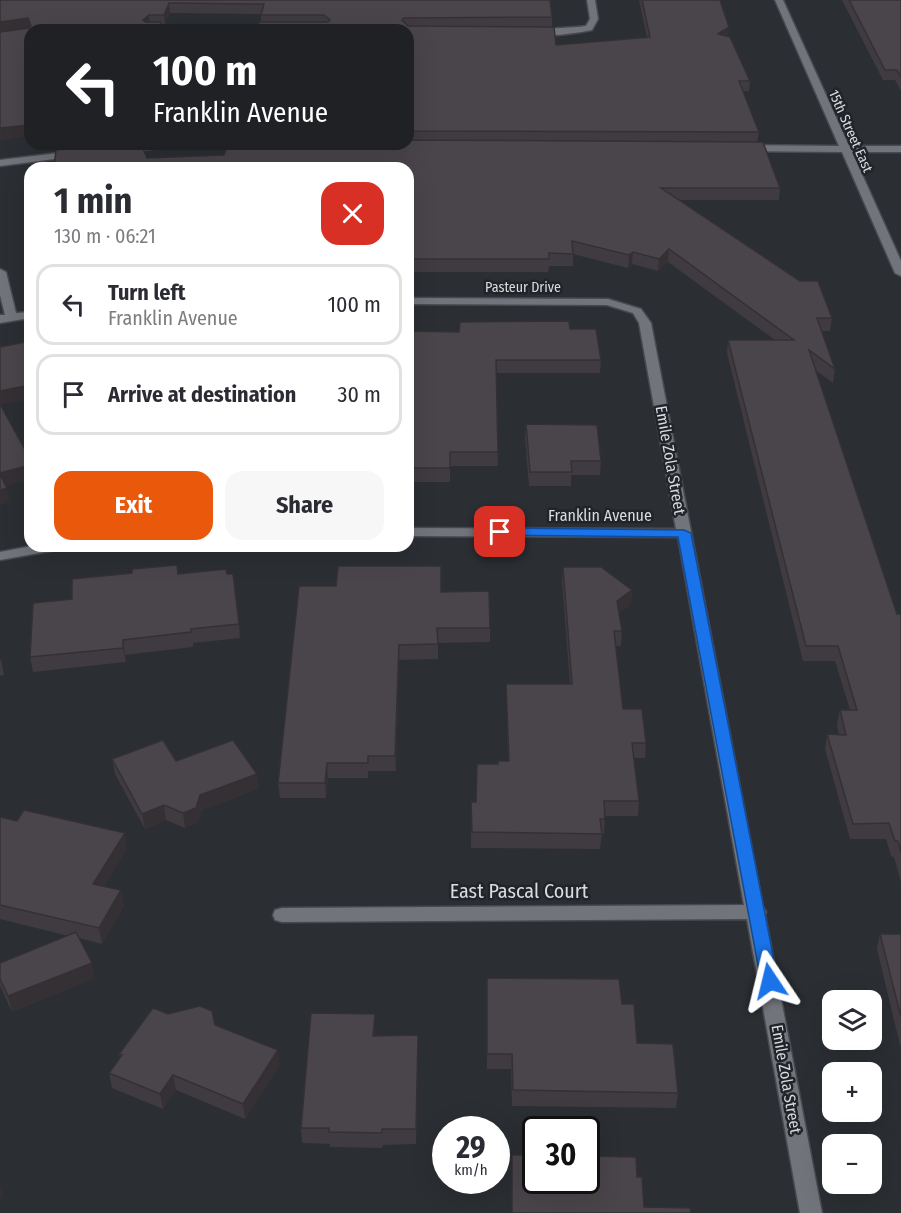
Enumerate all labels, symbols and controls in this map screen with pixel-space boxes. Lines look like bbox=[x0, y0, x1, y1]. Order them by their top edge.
text: 100 m bbox=[153, 46, 257, 96]
icon: left bbox=[54, 48, 132, 126]
street label: 15th Street East bbox=[825, 87, 876, 175]
text: Franklin Avenue bbox=[153, 97, 328, 129]
text: 1 min bbox=[54, 179, 132, 223]
button: close bbox=[321, 182, 384, 245]
text: 130 m · 06:21 bbox=[54, 224, 156, 248]
text: Turn left bbox=[108, 279, 186, 306]
street label: Pasteur Drive bbox=[485, 279, 561, 296]
icon: left bbox=[57, 288, 90, 321]
text: 100 m bbox=[327, 291, 381, 318]
text: Franklin Avenue bbox=[108, 306, 238, 330]
icon: arrive bbox=[57, 378, 90, 411]
text: Arrive at destination bbox=[108, 381, 296, 408]
text: 30 m bbox=[338, 381, 381, 408]
street label: Emile Zola Street bbox=[652, 404, 690, 517]
button: Exit bbox=[54, 471, 213, 540]
button: Share bbox=[225, 471, 384, 540]
pin bbox=[474, 506, 525, 557]
street label: Franklin Avenue bbox=[548, 506, 652, 525]
icon: arrive bbox=[483, 515, 516, 548]
street label: East Pascal Court bbox=[450, 879, 589, 903]
position arrow bbox=[738, 949, 802, 1013]
map controls bbox=[822, 990, 882, 1194]
button: layers bbox=[822, 990, 882, 1050]
street label: Emile Zola Street bbox=[768, 1023, 806, 1136]
button: + bbox=[822, 1062, 882, 1122]
speed limit sign: 30 bbox=[522, 1116, 600, 1194]
text: 29 bbox=[456, 1130, 486, 1166]
button: − bbox=[822, 1134, 882, 1194]
text: km/h bbox=[454, 1161, 488, 1179]

